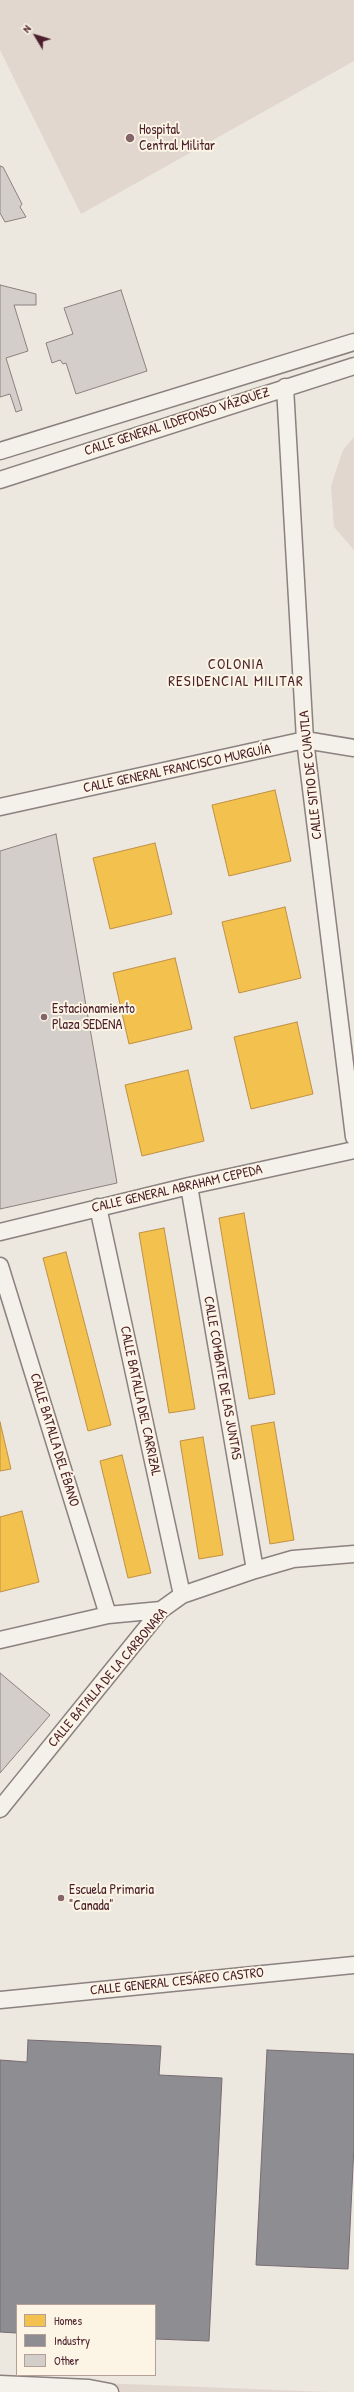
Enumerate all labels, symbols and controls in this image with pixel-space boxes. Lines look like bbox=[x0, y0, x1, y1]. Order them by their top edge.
north arrow bbox=[16, 16, 56, 56]
text: N bbox=[19, 22, 34, 35]
place label: Hospital Central Militar bbox=[139, 122, 215, 154]
marker: Hospital Central Militar bbox=[124, 132, 136, 144]
street label: CALLE GENERAL ILDEFONSO VÁZQUEZ bbox=[82, 384, 272, 460]
district label: COLONIA RESIDENCIAL MILITAR bbox=[168, 656, 304, 691]
street label: CALLE SITIO DE CUAUTLA bbox=[296, 710, 326, 840]
street label: CALLE GENERAL FRANCISCO MURGUÍA bbox=[82, 741, 272, 797]
place label: Estacionamiento Plaza SEDENA bbox=[52, 1001, 135, 1034]
marker: Estacionamiento Plaza SEDENA bbox=[39, 1012, 49, 1022]
street label: CALLE GENERAL ABRAHAM CEPEDA bbox=[90, 1161, 264, 1217]
street label: CALLE COMBATE DE LAS JUNTAS bbox=[199, 1295, 245, 1461]
street label: CALLE BATALLA DEL CARRIZAL bbox=[116, 1324, 164, 1478]
street label: CALLE BATALLA DEL ÉBANO bbox=[26, 1371, 82, 1509]
street label: CALLE BATALLA DE LA CARBONARA bbox=[45, 1605, 171, 1751]
place label: Escuela Primaria "Canada" bbox=[69, 1882, 154, 1914]
marker: Escuela Primaria "Canada" bbox=[56, 1893, 66, 1903]
street label: CALLE GENERAL CESÁREO CASTRO bbox=[89, 1965, 265, 1999]
legend bbox=[16, 2304, 156, 2376]
text: Homes bbox=[54, 2312, 82, 2329]
text: Industry bbox=[54, 2332, 90, 2349]
text: Other bbox=[54, 2352, 79, 2369]

